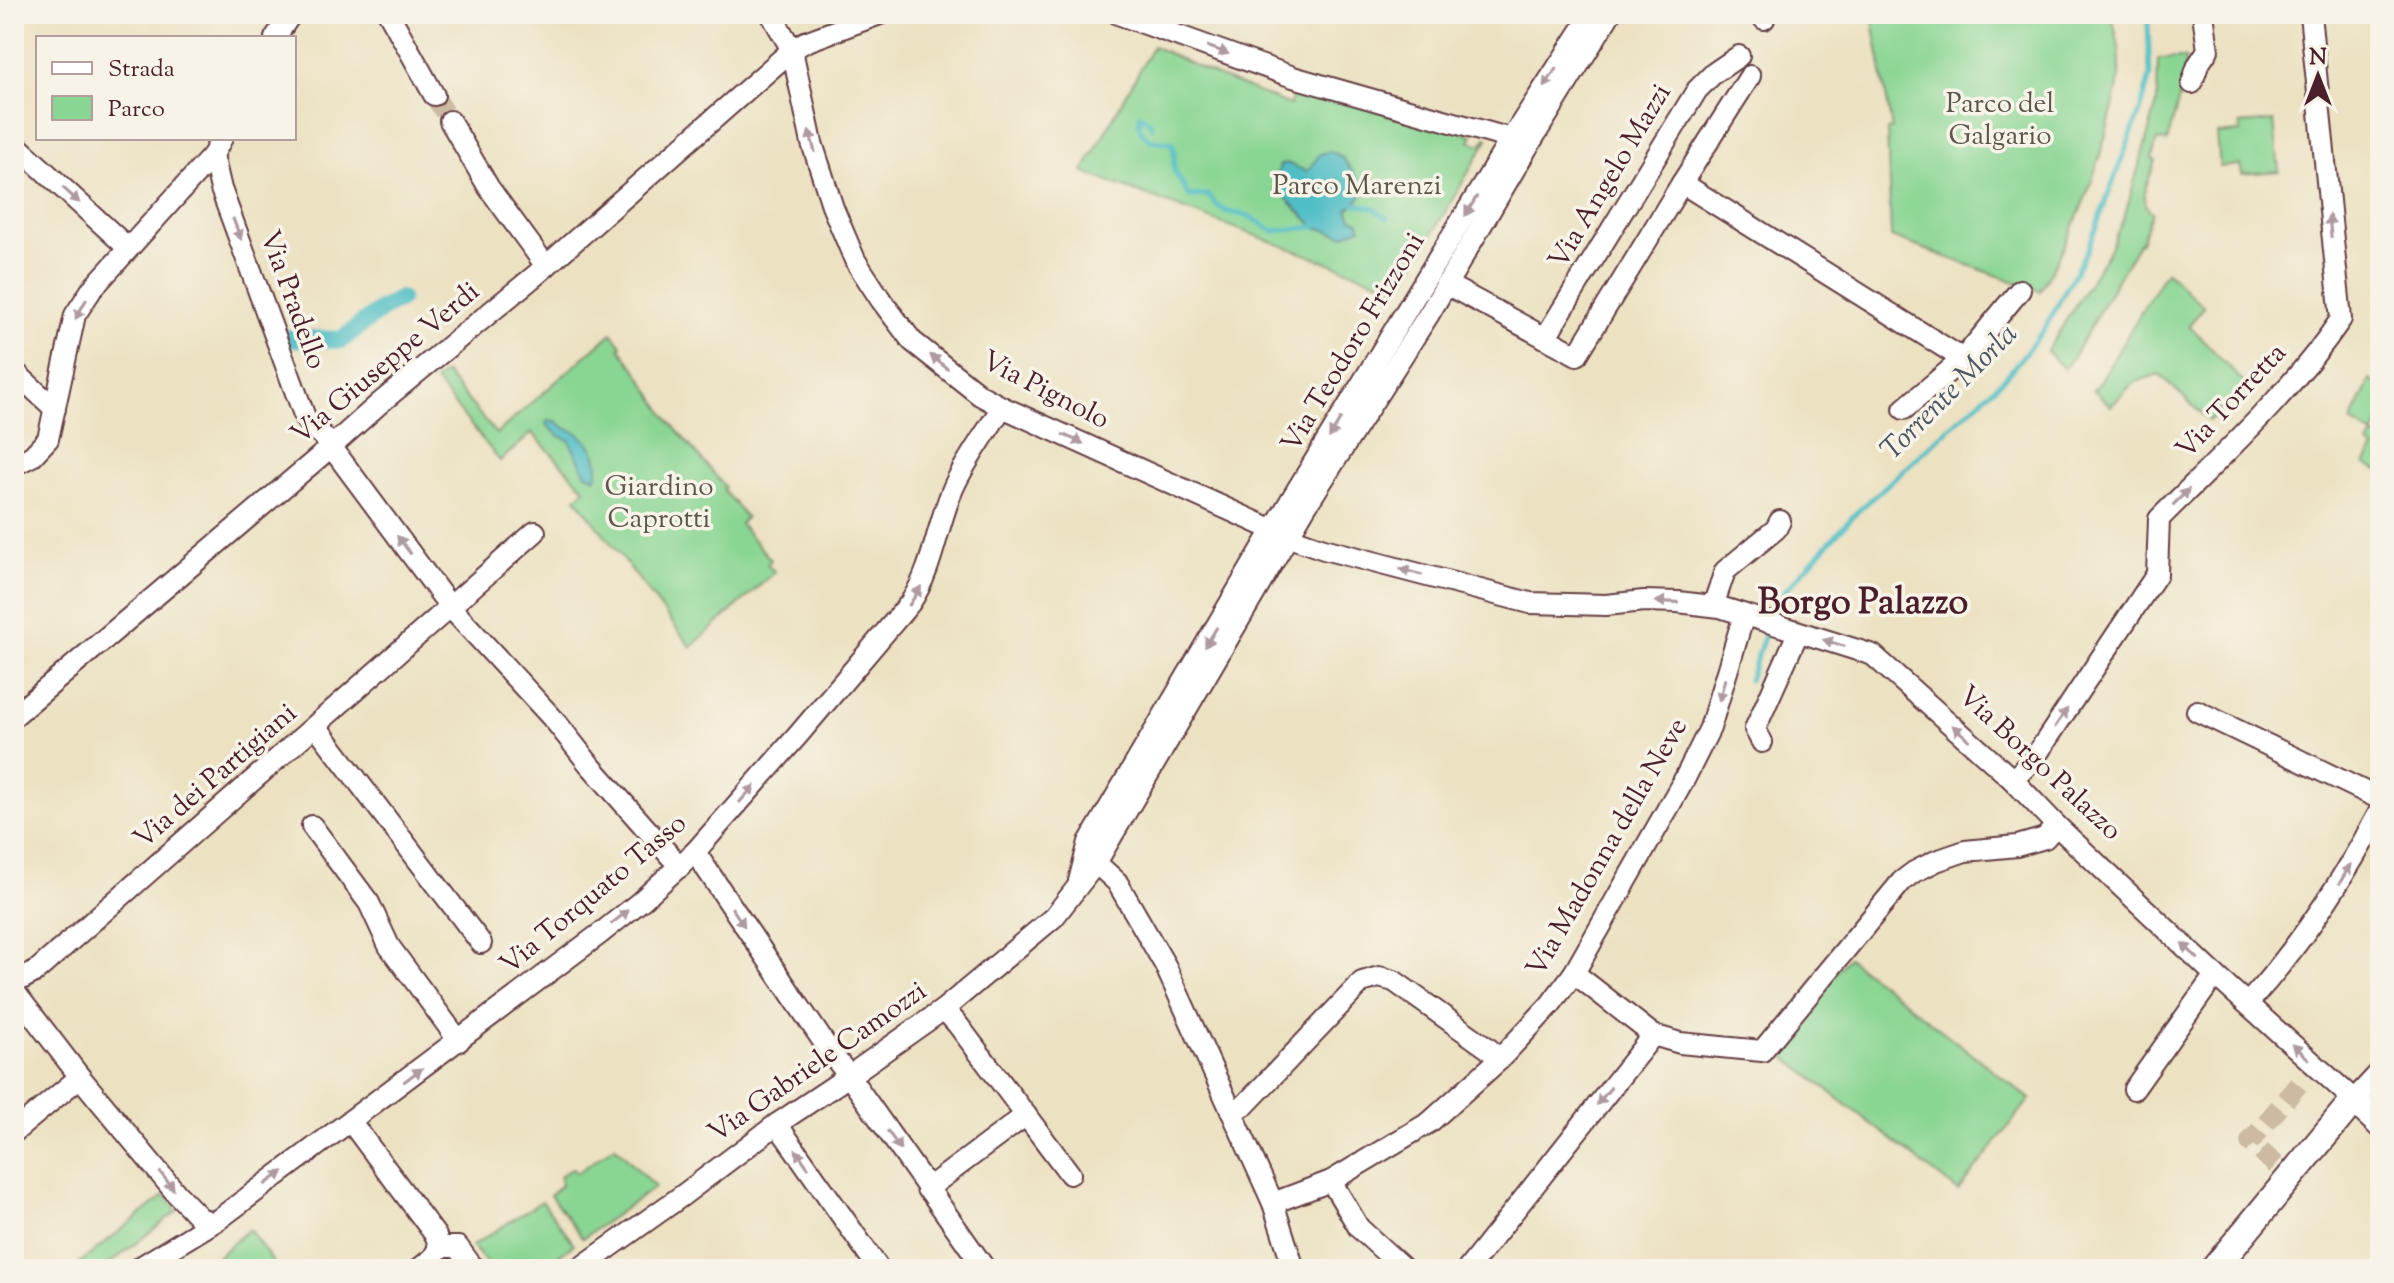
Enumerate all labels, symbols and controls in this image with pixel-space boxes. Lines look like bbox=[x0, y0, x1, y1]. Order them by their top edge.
legend bbox=[36, 36, 296, 140]
north arrow bbox=[2278, 36, 2358, 116]
text: N bbox=[2309, 43, 2327, 75]
one-way arrow bbox=[1206, 44, 1230, 57]
text: Strada bbox=[108, 53, 175, 87]
one-way arrow bbox=[1543, 68, 1558, 89]
street label: Via Angelo Mazzi bbox=[1540, 77, 1682, 277]
park label: Parco del Galgario bbox=[1946, 85, 2054, 157]
text: Parco bbox=[108, 93, 165, 127]
one-way arrow bbox=[806, 128, 818, 153]
park label: Parco Marenzi bbox=[1272, 167, 1442, 207]
one-way arrow bbox=[62, 186, 81, 204]
one-way arrow bbox=[1464, 195, 1478, 217]
one-way arrow bbox=[2324, 213, 2337, 238]
one-way arrow bbox=[231, 217, 244, 241]
street label: Via Pradello bbox=[248, 225, 336, 375]
street label: Via Teodoro Frizzoni bbox=[1272, 225, 1436, 461]
street label: Via Giuseppe Verdi bbox=[283, 273, 489, 455]
one-way arrow bbox=[74, 297, 87, 320]
water label: Torrente Morla bbox=[1872, 315, 2028, 471]
street label: Via Torretta bbox=[2167, 335, 2297, 469]
street label: Via Pignolo bbox=[974, 342, 1116, 440]
one-way arrow bbox=[929, 354, 949, 371]
one-way arrow bbox=[1328, 417, 1342, 439]
one-way arrow bbox=[1061, 433, 1085, 446]
park label: Giardino Caprotti bbox=[604, 468, 714, 540]
one-way arrow bbox=[2171, 488, 2190, 506]
one-way arrow bbox=[397, 535, 413, 555]
one-way arrow bbox=[1399, 565, 1423, 578]
district label: Borgo Palazzo bbox=[1758, 578, 1968, 630]
one-way arrow bbox=[907, 585, 921, 607]
one-way arrow bbox=[1654, 595, 1679, 608]
one-way arrow bbox=[1204, 626, 1218, 648]
one-way arrow bbox=[1822, 636, 1846, 649]
street label: Via Borgo Palazzo bbox=[1948, 677, 2130, 851]
one-way arrow bbox=[1715, 678, 1728, 702]
street label: Via dei Partigiani bbox=[125, 695, 307, 859]
one-way arrow bbox=[2053, 708, 2068, 729]
street label: Via Madonna della Neve bbox=[1517, 711, 1699, 985]
one-way arrow bbox=[1952, 725, 1971, 743]
one-way arrow bbox=[738, 785, 755, 805]
street label: Via Torquato Tasso bbox=[492, 805, 696, 985]
one-way arrow bbox=[2338, 863, 2352, 885]
one-way arrow bbox=[731, 906, 746, 927]
one-way arrow bbox=[610, 910, 630, 926]
one-way arrow bbox=[2181, 942, 2200, 961]
street label: Via Gabriele Camozzi bbox=[701, 972, 935, 1154]
one-way arrow bbox=[2292, 1043, 2311, 1061]
one-way arrow bbox=[402, 1067, 424, 1083]
one-way arrow bbox=[1596, 1086, 1613, 1106]
one-way arrow bbox=[886, 1129, 901, 1151]
one-way arrow bbox=[795, 1149, 810, 1170]
one-way arrow bbox=[158, 1171, 175, 1191]
one-way arrow bbox=[264, 1171, 285, 1186]

